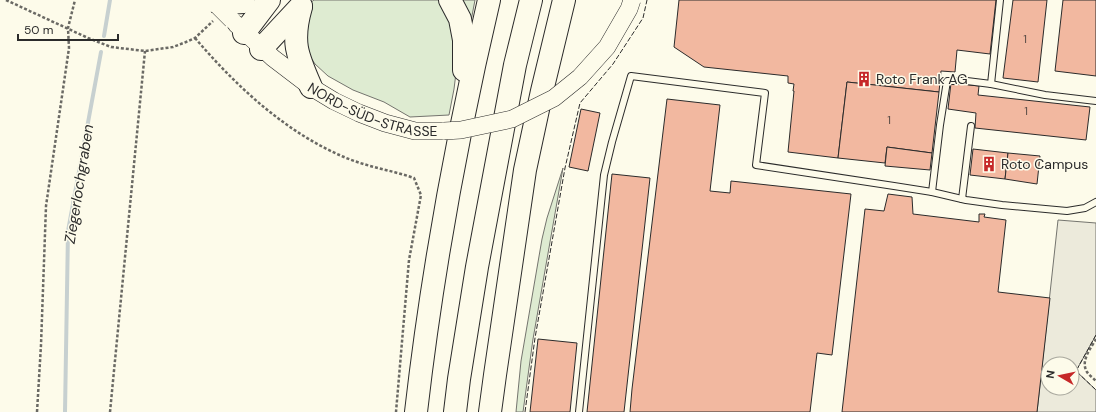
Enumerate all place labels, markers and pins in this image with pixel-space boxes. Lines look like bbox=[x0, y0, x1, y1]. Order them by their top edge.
building icon: Roto Frank AG bbox=[855, 70, 873, 88]
place label: Roto Frank AG bbox=[876, 70, 968, 88]
building icon: Roto Campus bbox=[980, 155, 998, 173]
place label: Roto Campus bbox=[1001, 155, 1088, 173]

